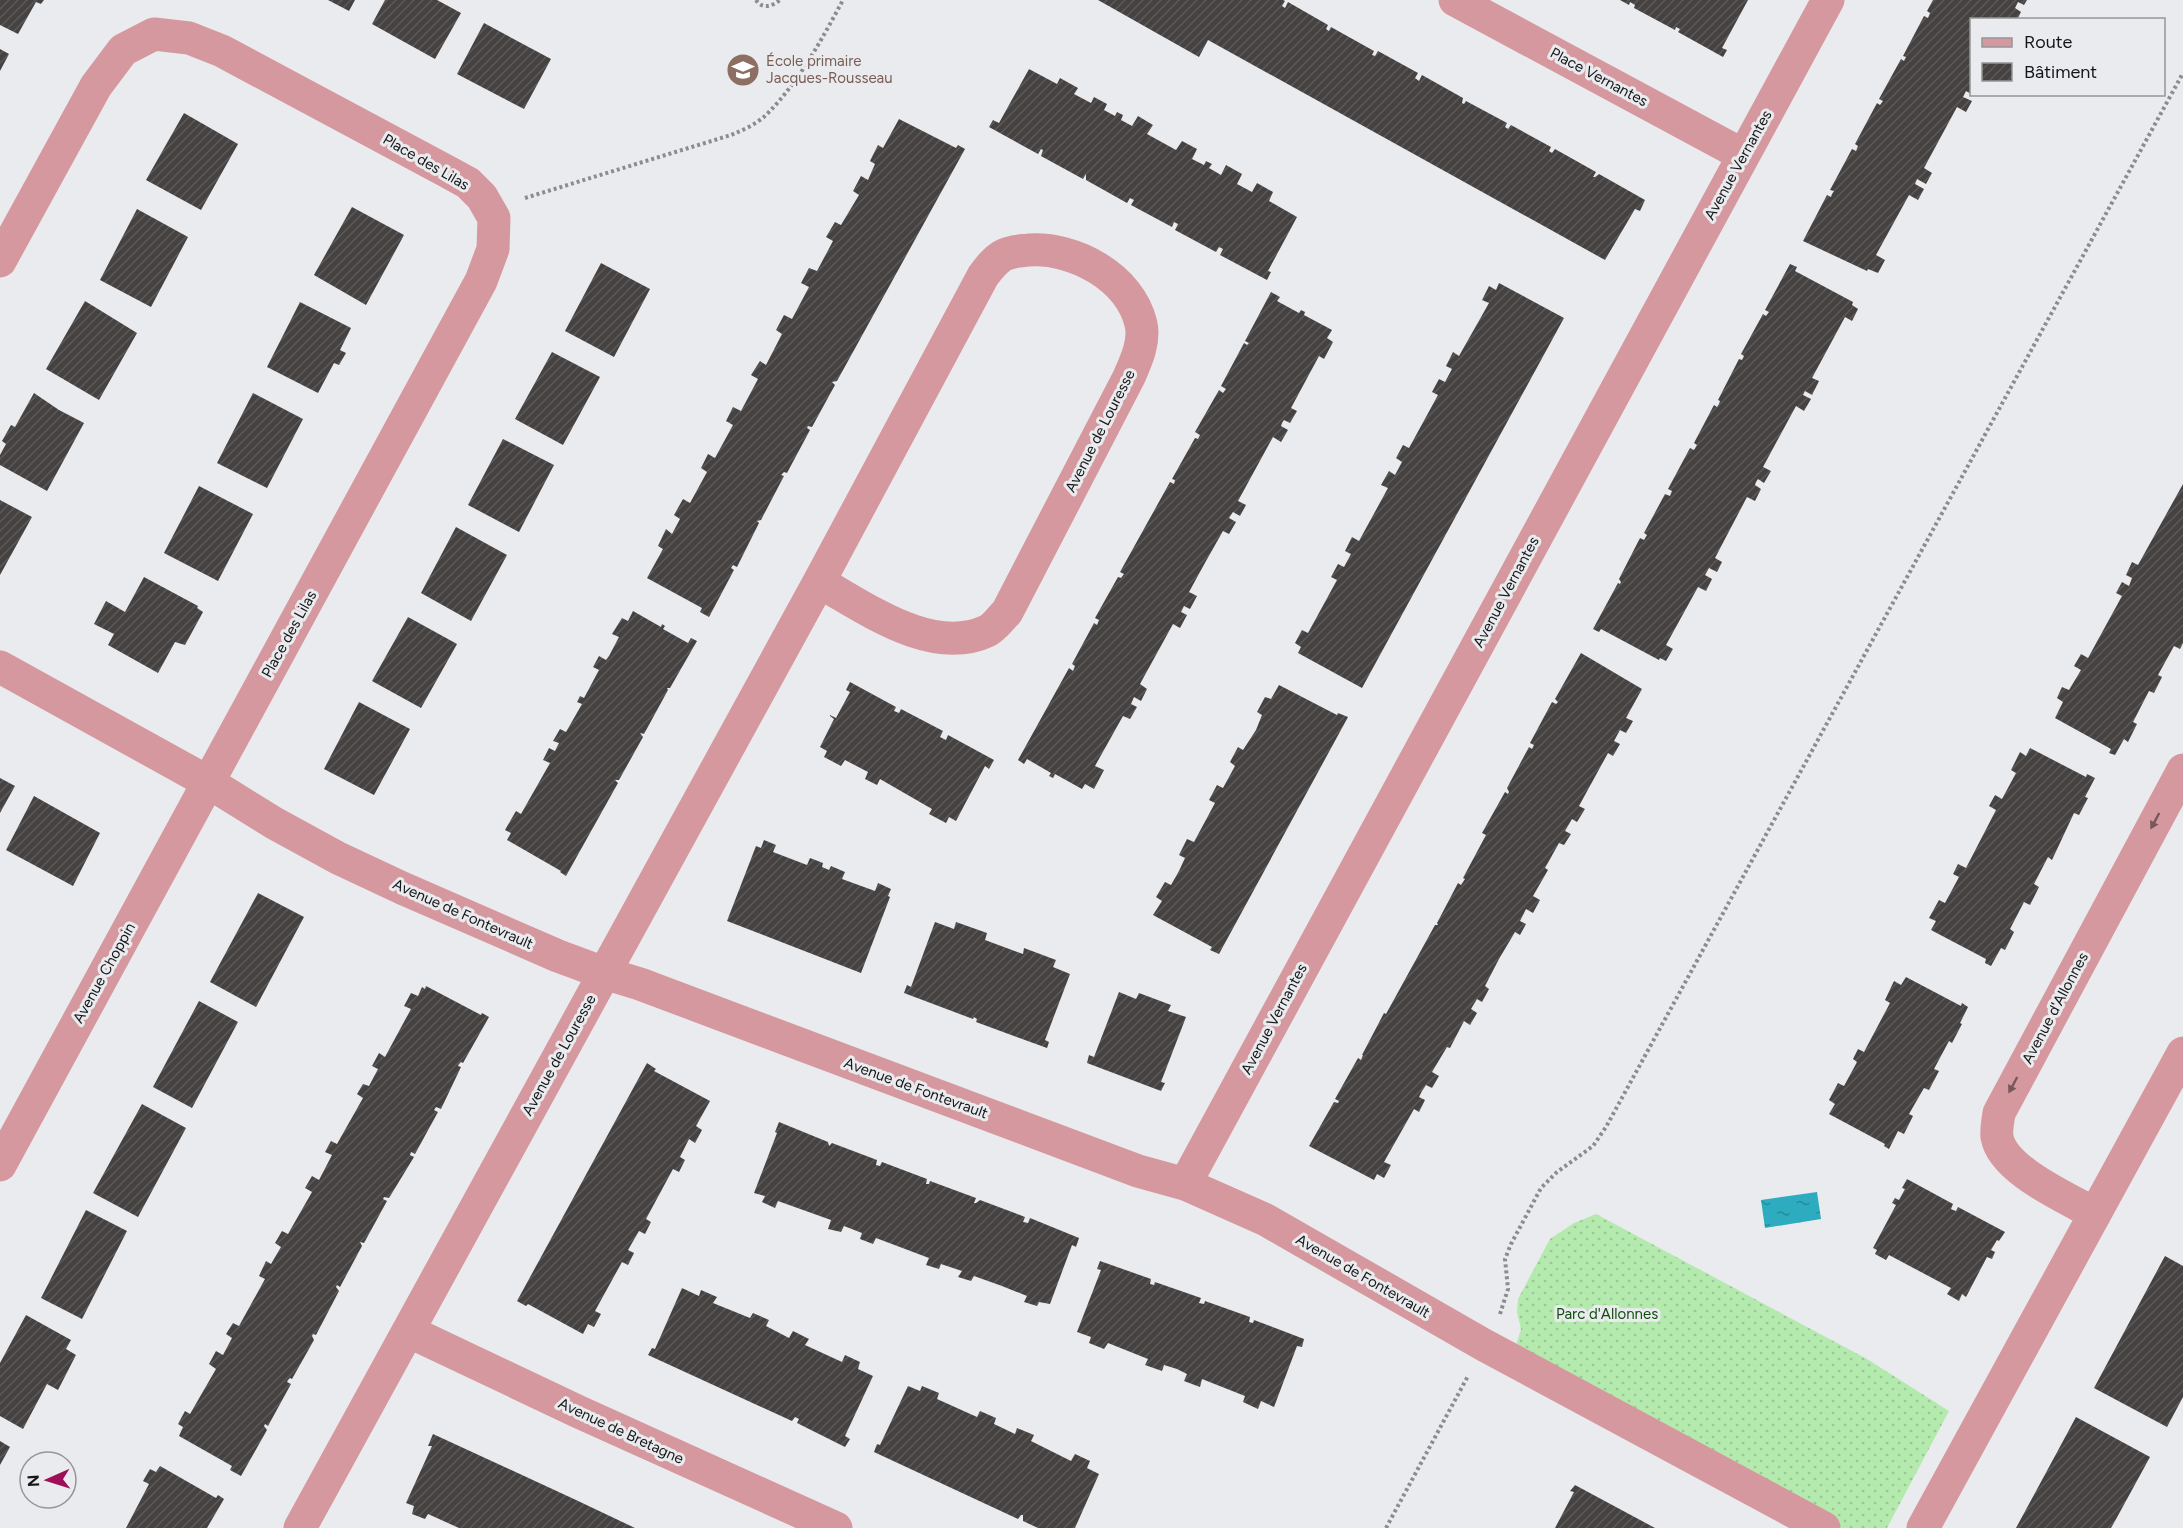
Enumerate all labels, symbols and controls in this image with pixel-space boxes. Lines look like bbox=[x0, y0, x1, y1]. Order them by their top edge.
legend bbox=[1970, 18, 2165, 96]
text: Route bbox=[2024, 31, 2073, 53]
street label: Place Vernantes bbox=[1547, 44, 1651, 110]
school or university icon: École primaire Jacques-Rousseau bbox=[725, 52, 761, 88]
place label: École primaire Jacques-Rousseau bbox=[766, 52, 893, 87]
text: Bâtiment bbox=[2024, 61, 2097, 83]
street label: Avenue Vernantes bbox=[1700, 107, 1776, 223]
street label: Place des Lilas bbox=[380, 130, 472, 194]
street label: Avenue de Louresse bbox=[1061, 367, 1139, 495]
street label: Avenue Vernantes bbox=[1469, 534, 1543, 650]
street label: Place des Lilas bbox=[258, 587, 320, 681]
one-way arrow bbox=[2150, 813, 2160, 830]
street label: Avenue de Fontevrault bbox=[390, 875, 536, 953]
street label: Avenue Choppin bbox=[69, 920, 139, 1026]
street label: Avenue d'Allonnes bbox=[2018, 949, 2092, 1067]
street label: Avenue Vernantes bbox=[1237, 961, 1311, 1077]
street label: Avenue de Louresse bbox=[518, 991, 600, 1119]
street label: Avenue de Fontevrault bbox=[842, 1054, 991, 1123]
one-way arrow bbox=[2008, 1077, 2018, 1094]
street label: Avenue de Fontevrault bbox=[1293, 1230, 1433, 1322]
park label: Parc d'Allonnes bbox=[1556, 1305, 1658, 1323]
street label: Avenue de Bretagne bbox=[555, 1394, 687, 1468]
north arrow bbox=[18, 1450, 78, 1510]
text: N bbox=[24, 1474, 43, 1487]

